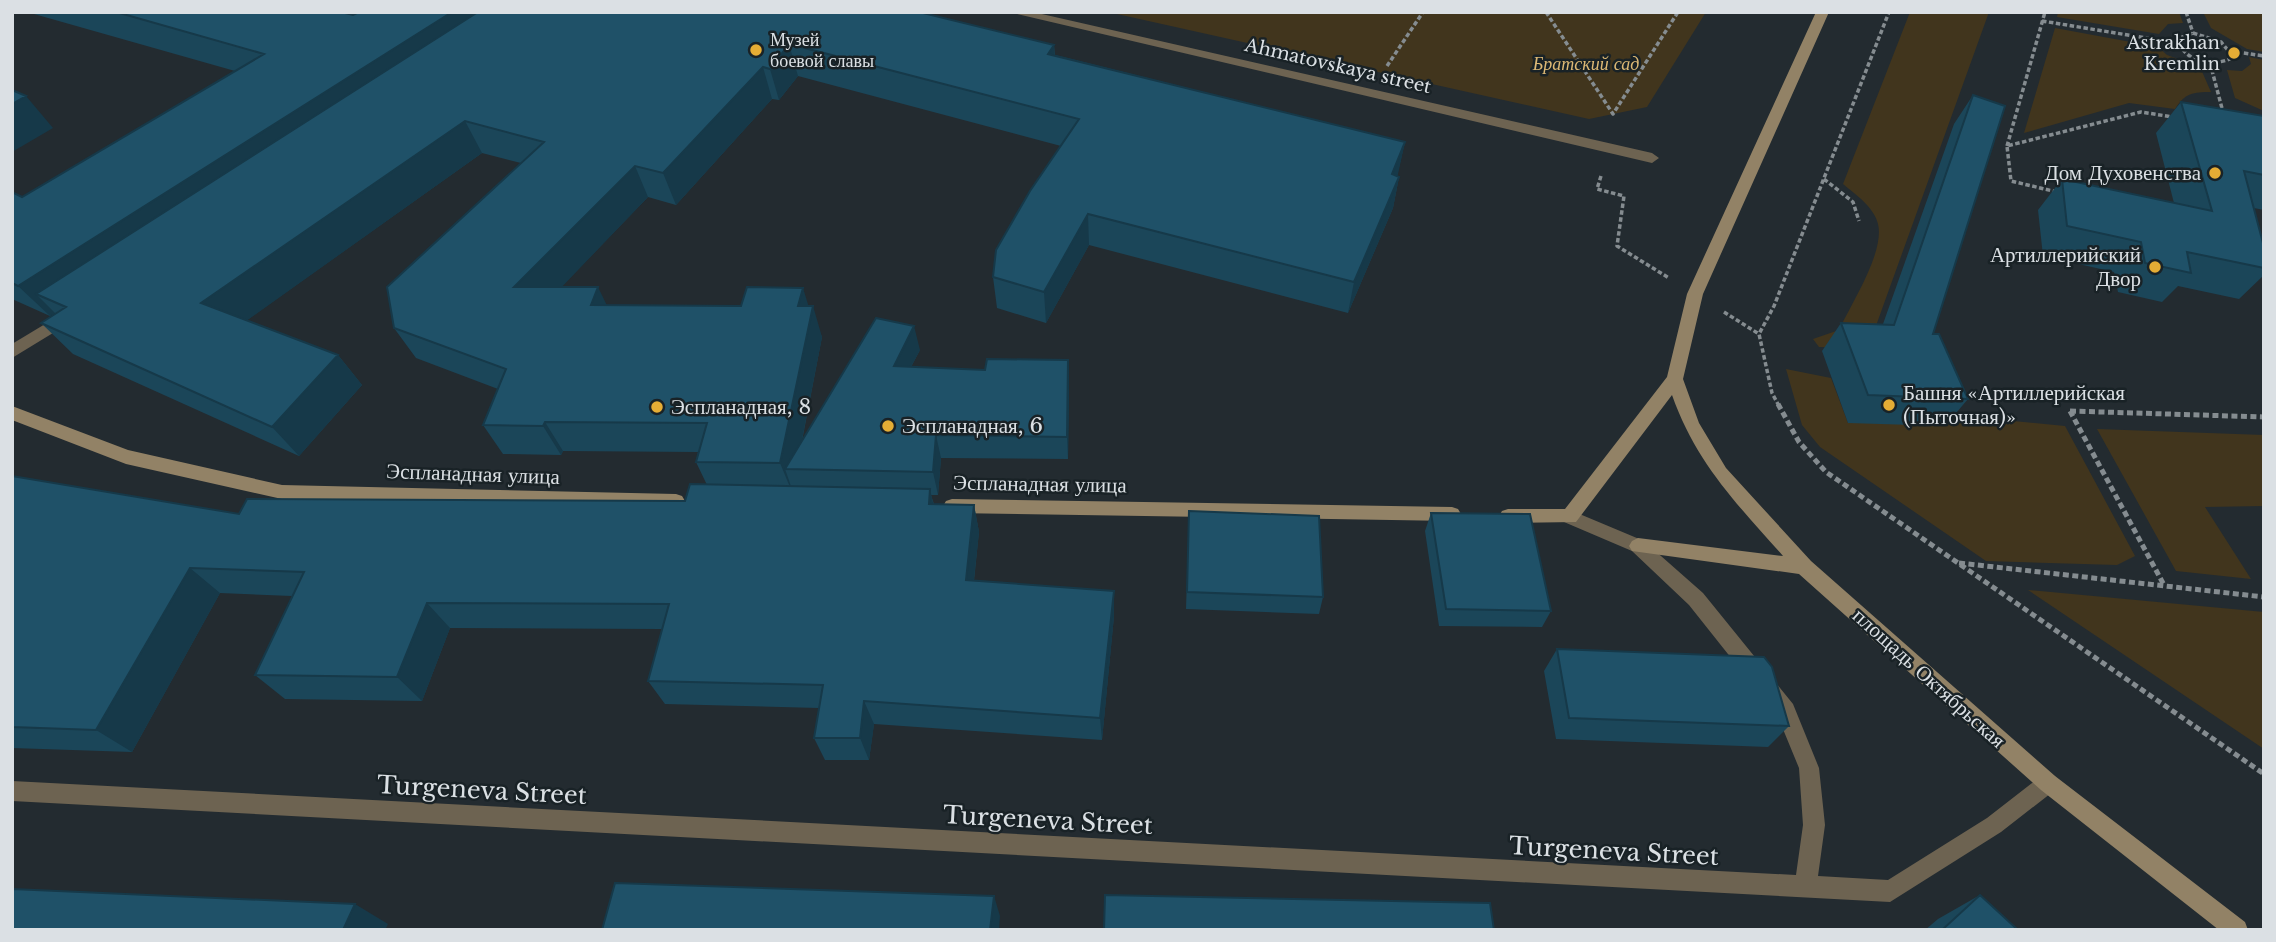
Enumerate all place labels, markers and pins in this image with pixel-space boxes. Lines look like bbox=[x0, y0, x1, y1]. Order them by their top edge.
place label: Музей боевой славы bbox=[770, 29, 874, 72]
place label: Astrakhan Kremlin bbox=[2126, 32, 2220, 75]
marker: Музей боевой славы bbox=[748, 42, 764, 58]
marker: Astrakhan Kremlin bbox=[2226, 45, 2242, 61]
place label: Дом Духовенства bbox=[2044, 160, 2202, 186]
marker: Дом Духовенства bbox=[2207, 165, 2223, 181]
place label: Артиллерийский Двор bbox=[1990, 242, 2141, 292]
marker: Артиллерийский Двор bbox=[2147, 259, 2163, 275]
place label: Башня «Артиллерийская (Пыточная)» bbox=[1903, 380, 2125, 430]
place label: Эспланадная, 8 bbox=[671, 394, 811, 420]
marker: Башня «Артиллерийская (Пыточная)» bbox=[1881, 397, 1897, 413]
marker: Эспланадная, 8 bbox=[649, 399, 665, 415]
place label: Эспланадная, 6 bbox=[902, 413, 1043, 439]
marker: Эспланадная, 6 bbox=[880, 418, 896, 434]

